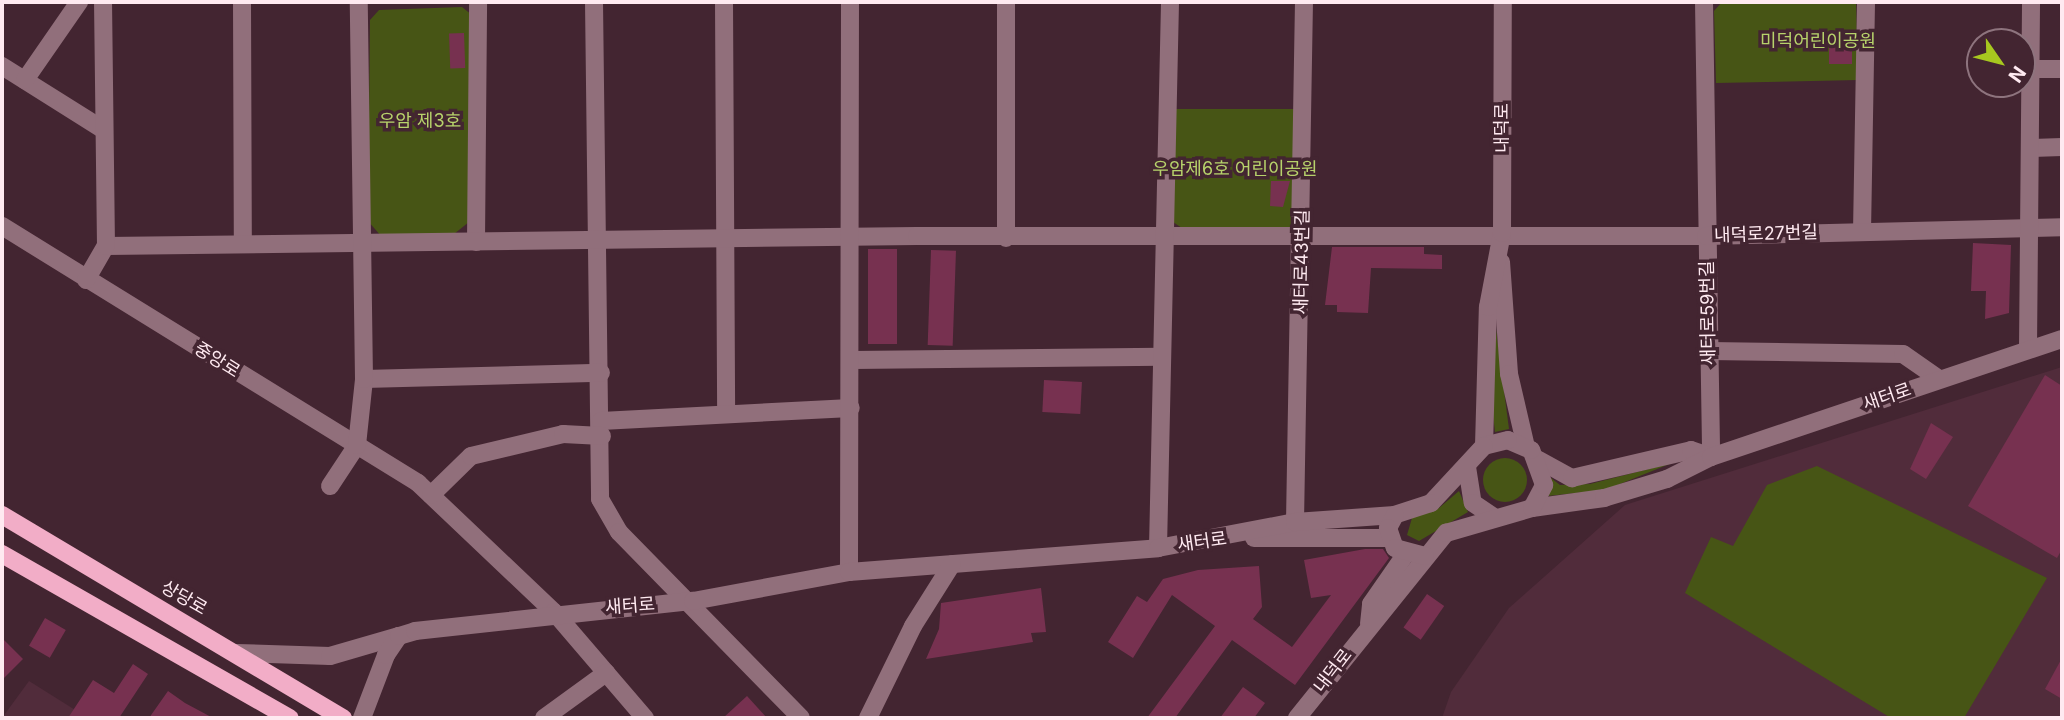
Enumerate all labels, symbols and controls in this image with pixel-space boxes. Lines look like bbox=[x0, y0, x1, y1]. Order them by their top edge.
north arrow bbox=[1966, 28, 2036, 98]
park label: 미덕어린이공원 bbox=[1760, 30, 1876, 52]
text: N bbox=[2003, 62, 2031, 87]
street label: 내덕로 bbox=[1491, 103, 1513, 153]
park label: 우암 제3호 bbox=[379, 110, 461, 132]
park label: 우암제6호 어린이공원 bbox=[1152, 158, 1318, 180]
street label: 새터로43번길 bbox=[1290, 209, 1314, 315]
street label: 내덕로27번길 bbox=[1714, 221, 1818, 247]
street label: 새터로59번길 bbox=[1696, 260, 1720, 366]
street label: 중앙로 bbox=[190, 338, 244, 382]
street label: 새터로 bbox=[1860, 379, 1914, 415]
street label: 새터로 bbox=[1176, 528, 1228, 556]
street label: 상당로 bbox=[157, 576, 211, 620]
street label: 새터로 bbox=[604, 593, 656, 619]
street label: 내덕로 bbox=[1309, 645, 1357, 697]

